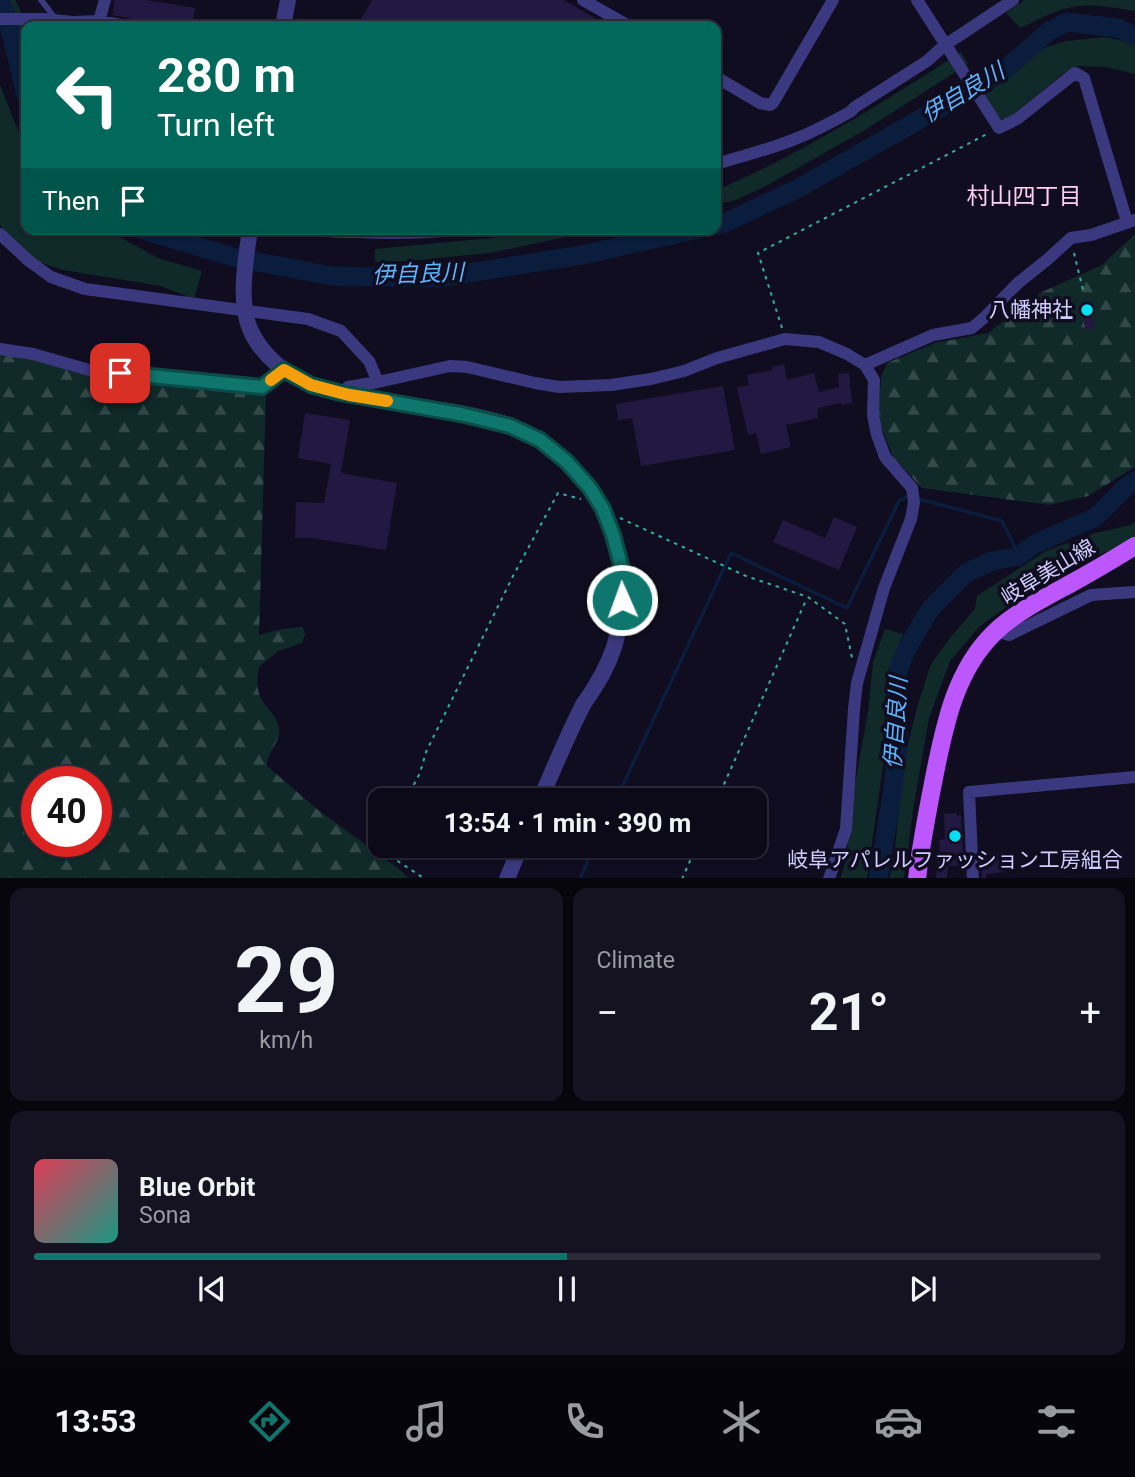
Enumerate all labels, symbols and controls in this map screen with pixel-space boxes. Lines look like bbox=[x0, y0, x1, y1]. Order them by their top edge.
text: 280 m bbox=[157, 47, 296, 104]
icon: left bbox=[42, 49, 133, 140]
water label: 伊自良川 bbox=[917, 56, 1012, 128]
text: Turn left bbox=[157, 106, 275, 144]
icon: arrive bbox=[114, 182, 152, 220]
district label: 村山四丁目 bbox=[967, 183, 1082, 210]
text: Then bbox=[42, 186, 100, 216]
water label: 伊自良川 bbox=[372, 259, 467, 289]
place label: 八幡神社 bbox=[989, 298, 1073, 322]
marker: 八幡神社 bbox=[1079, 302, 1095, 318]
pin bbox=[90, 343, 150, 403]
icon: arrive bbox=[101, 354, 139, 392]
street label: 岐阜美山線 bbox=[997, 535, 1099, 609]
position arrow bbox=[585, 563, 659, 637]
water label: 伊自良川 bbox=[879, 673, 913, 770]
speed limit sign: 40 bbox=[21, 766, 112, 857]
text: 13:54 · 1 min · 390 m bbox=[444, 808, 691, 838]
marker: 岐阜アパレルファッション工房組合 bbox=[947, 828, 963, 844]
place label: 岐阜アパレルファッション工房組合 bbox=[787, 848, 1123, 872]
text: 29 bbox=[234, 928, 338, 1034]
text: Climate bbox=[597, 947, 675, 974]
text: 21° bbox=[809, 982, 889, 1043]
text: − bbox=[597, 991, 618, 1035]
text: + bbox=[1079, 991, 1101, 1035]
text: km/h bbox=[259, 1027, 313, 1054]
text: Blue Orbit bbox=[139, 1172, 255, 1202]
text: Sona bbox=[139, 1202, 191, 1229]
icon: previous bbox=[193, 1270, 231, 1308]
icon: pause bbox=[548, 1270, 586, 1308]
icon: next bbox=[904, 1270, 942, 1308]
icon: directions bbox=[245, 1397, 294, 1446]
icon: music bbox=[402, 1397, 451, 1446]
icon: phone bbox=[560, 1397, 609, 1446]
icon: climate bbox=[717, 1397, 766, 1446]
icon: car bbox=[874, 1397, 923, 1446]
icon: filters bbox=[1032, 1397, 1081, 1446]
text: 13:53 bbox=[54, 1402, 137, 1440]

